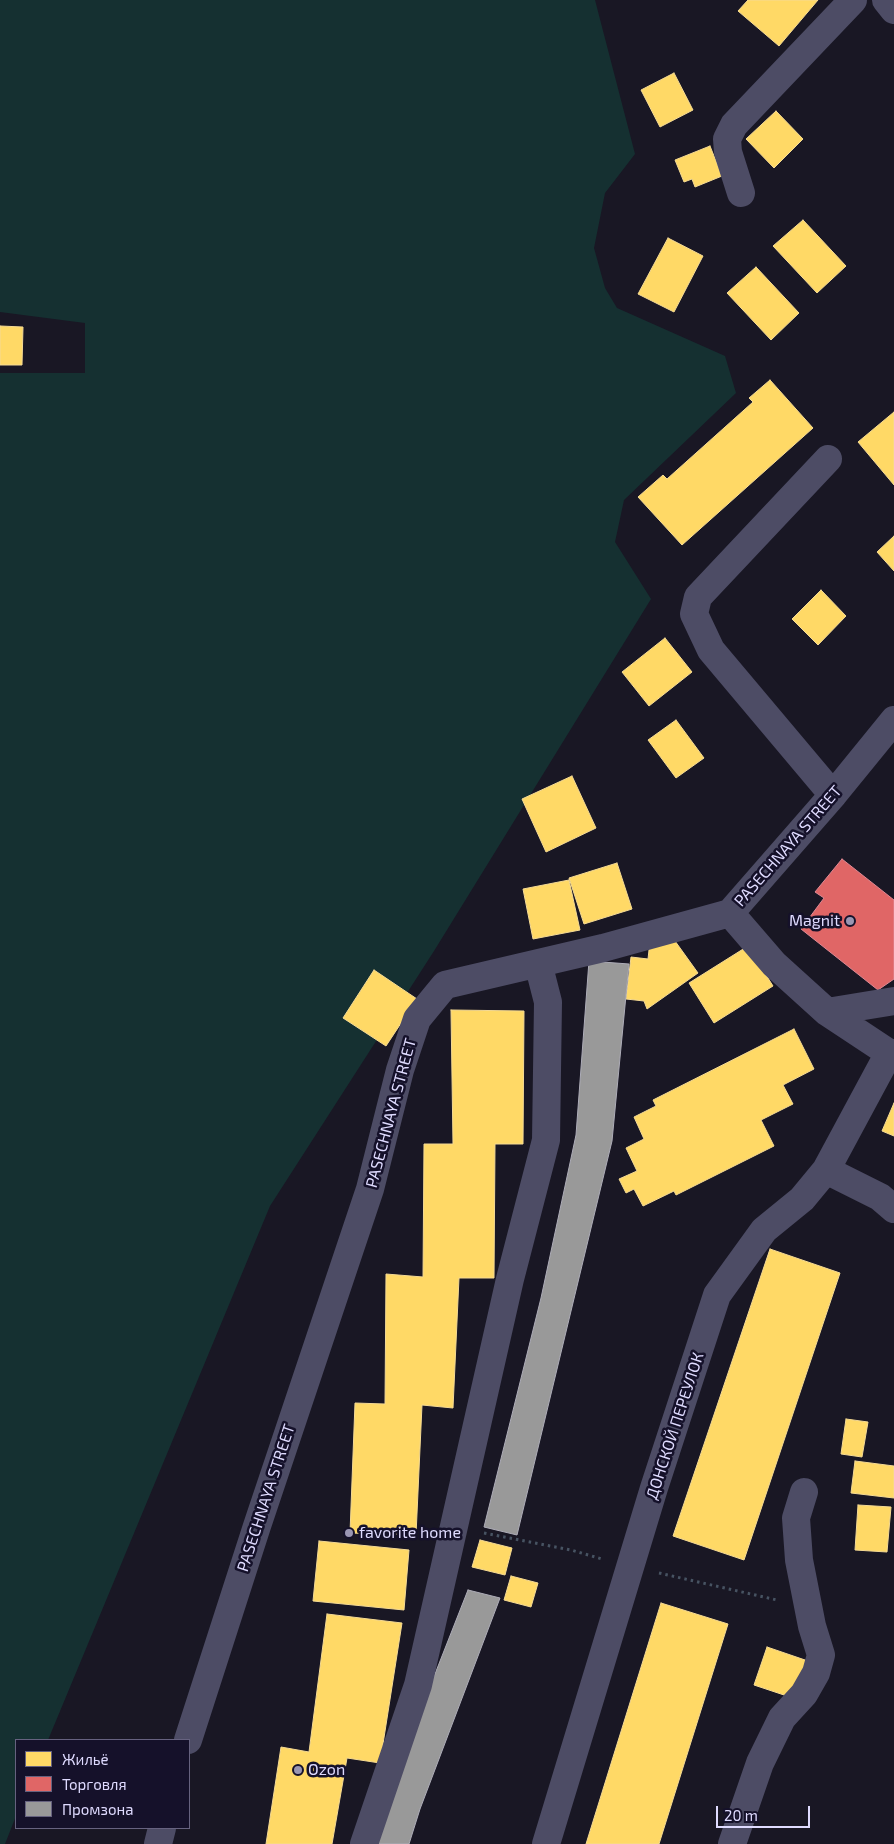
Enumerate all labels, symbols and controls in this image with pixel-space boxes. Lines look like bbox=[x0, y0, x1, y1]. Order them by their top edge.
street label: PASECHNAYA STREET bbox=[730, 782, 846, 910]
place label: Magnit bbox=[789, 911, 840, 931]
marker: Magnit bbox=[844, 915, 856, 927]
street label: PASECHNAYA STREET bbox=[362, 1036, 420, 1190]
street label: ДОНСКОЙ ПЕРЕУЛОК bbox=[642, 1350, 708, 1502]
street label: PASECHNAYA STREET bbox=[233, 1422, 299, 1574]
place label: favorite home bbox=[359, 1523, 461, 1543]
marker: favorite home bbox=[343, 1527, 355, 1539]
legend bbox=[15, 1739, 190, 1829]
text: Жильё bbox=[62, 1750, 109, 1768]
place label: Ozon bbox=[308, 1760, 345, 1780]
marker: Ozon bbox=[292, 1764, 304, 1776]
text: Торговля bbox=[62, 1775, 127, 1793]
scale bar bbox=[719, 1796, 813, 1828]
text: Промзона bbox=[62, 1800, 134, 1818]
text: 20 m bbox=[724, 1806, 758, 1824]

